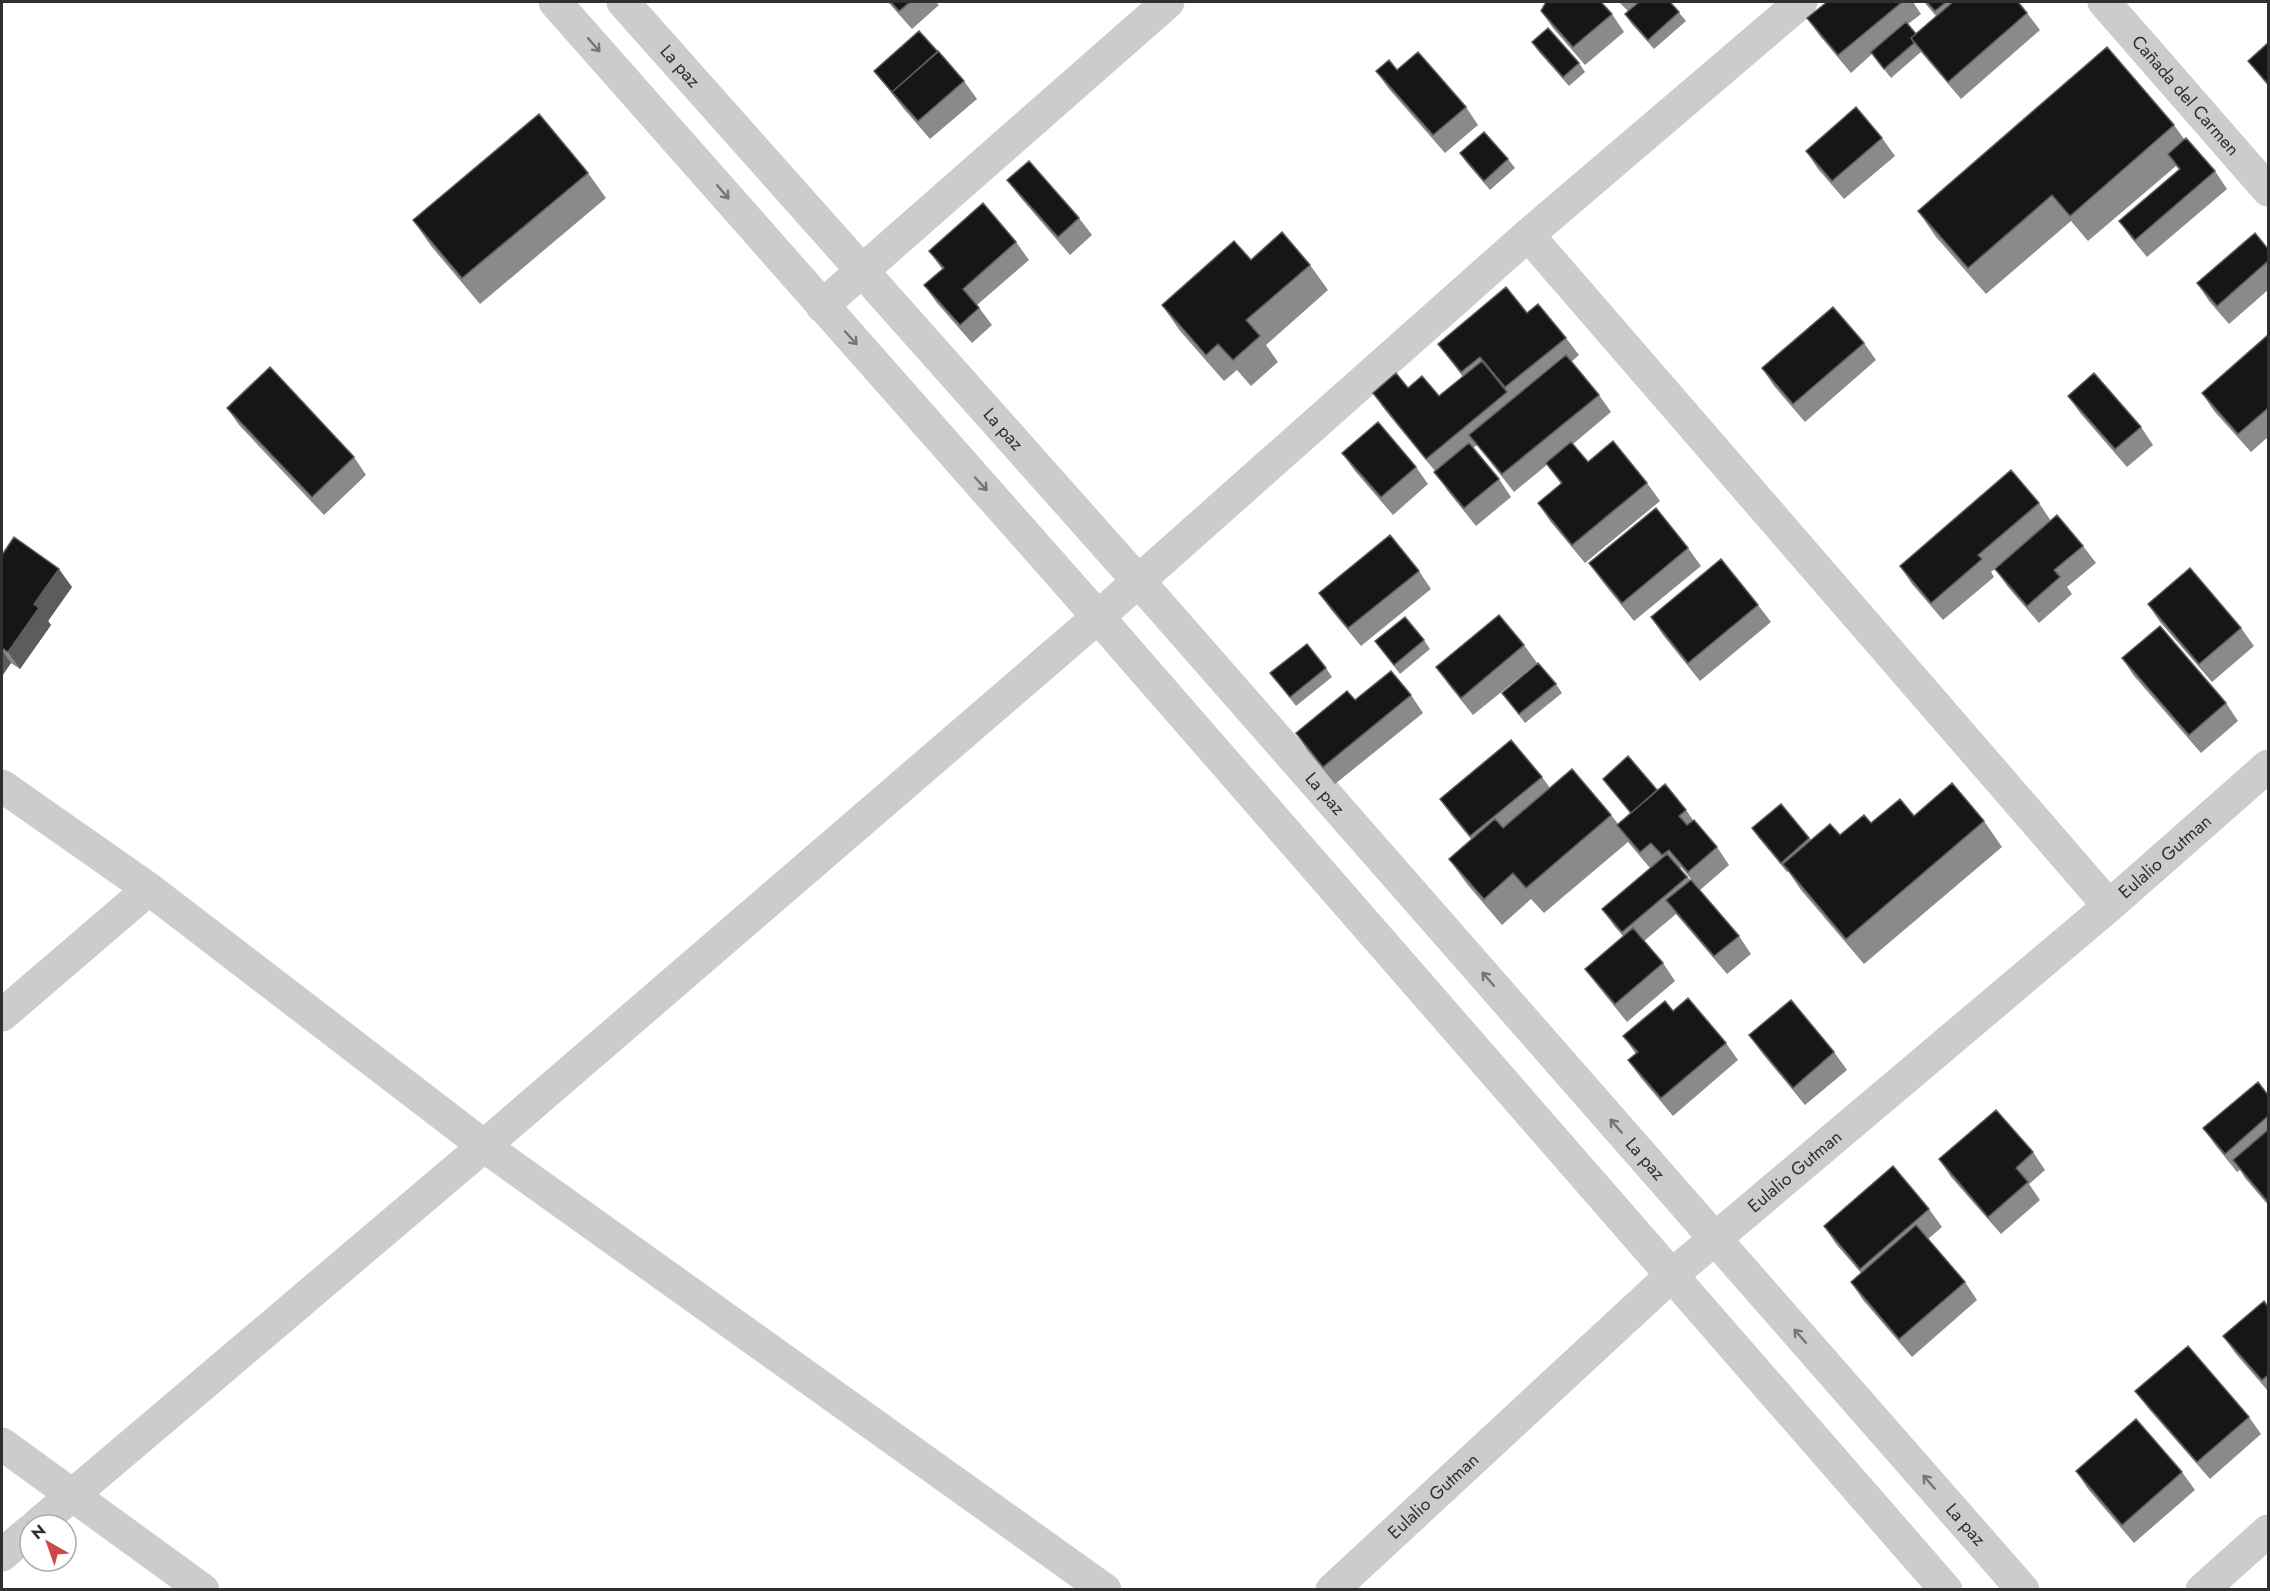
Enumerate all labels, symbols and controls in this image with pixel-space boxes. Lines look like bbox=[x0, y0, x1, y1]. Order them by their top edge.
street label: Cañada del Carmen bbox=[2126, 29, 2245, 161]
one-way arrow bbox=[587, 38, 601, 53]
street label: La paz bbox=[654, 39, 707, 94]
one-way arrow bbox=[716, 184, 729, 200]
one-way arrow bbox=[844, 331, 858, 346]
street label: La paz bbox=[977, 402, 1030, 457]
one-way arrow bbox=[974, 477, 988, 492]
street label: La paz bbox=[1299, 766, 1351, 821]
street label: Eulalio Gutman bbox=[2113, 809, 2217, 905]
one-way arrow bbox=[1481, 972, 1495, 988]
one-way arrow bbox=[1609, 1119, 1623, 1134]
street label: Eulalio Gutman bbox=[1742, 1124, 1847, 1219]
street label: La paz bbox=[1619, 1132, 1672, 1187]
one-way arrow bbox=[1793, 1329, 1807, 1344]
street label: Eulalio Gutman bbox=[1382, 1447, 1485, 1545]
one-way arrow bbox=[1922, 1475, 1936, 1490]
street label: La paz bbox=[1940, 1497, 1992, 1552]
north arrow bbox=[18, 1513, 78, 1573]
text: N bbox=[26, 1519, 51, 1545]

